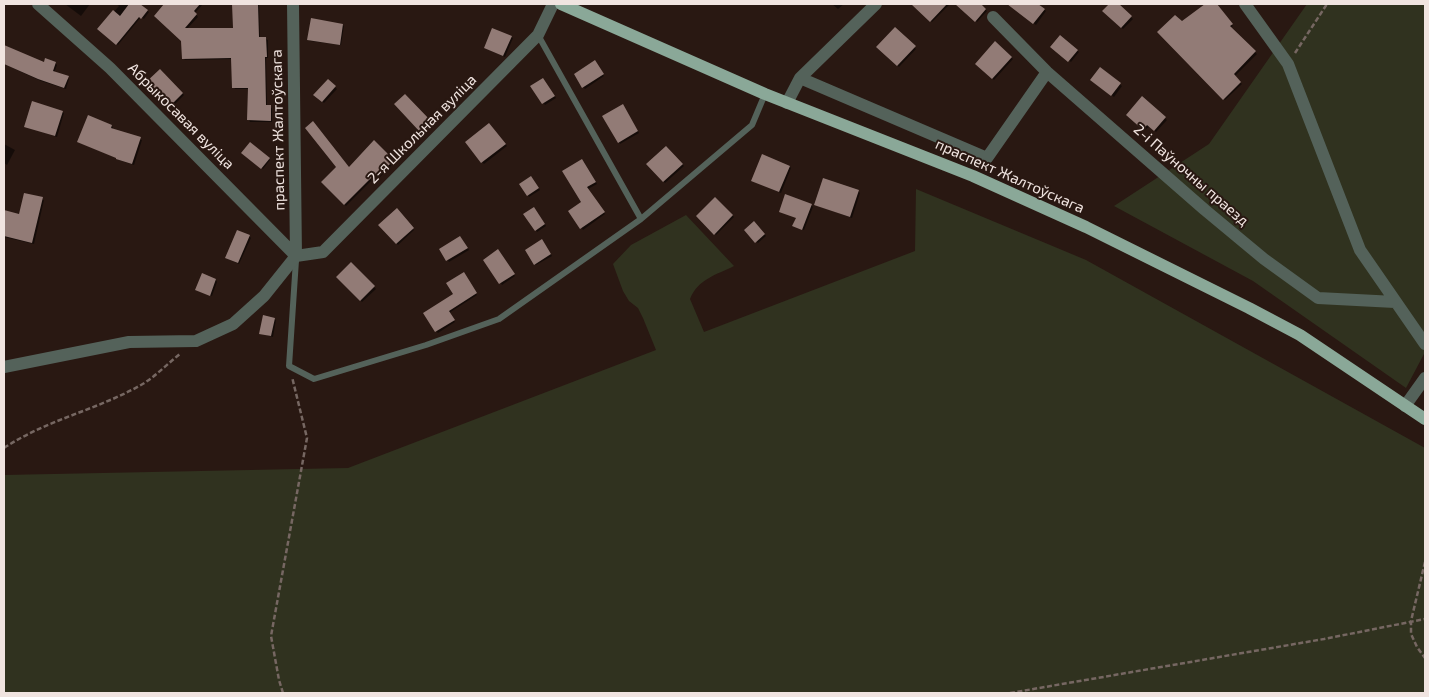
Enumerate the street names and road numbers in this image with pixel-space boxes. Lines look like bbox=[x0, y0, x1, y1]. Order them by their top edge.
street label: праспект Жалтоўскага bbox=[268, 49, 288, 211]
street label: Абрыкосавая вуліца bbox=[124, 59, 238, 173]
street label: 2-я Школьная вуліца bbox=[364, 71, 480, 187]
street label: 2-і Паўночны праезд bbox=[1130, 120, 1252, 230]
street label: праспект Жалтоўскага bbox=[933, 135, 1087, 217]

